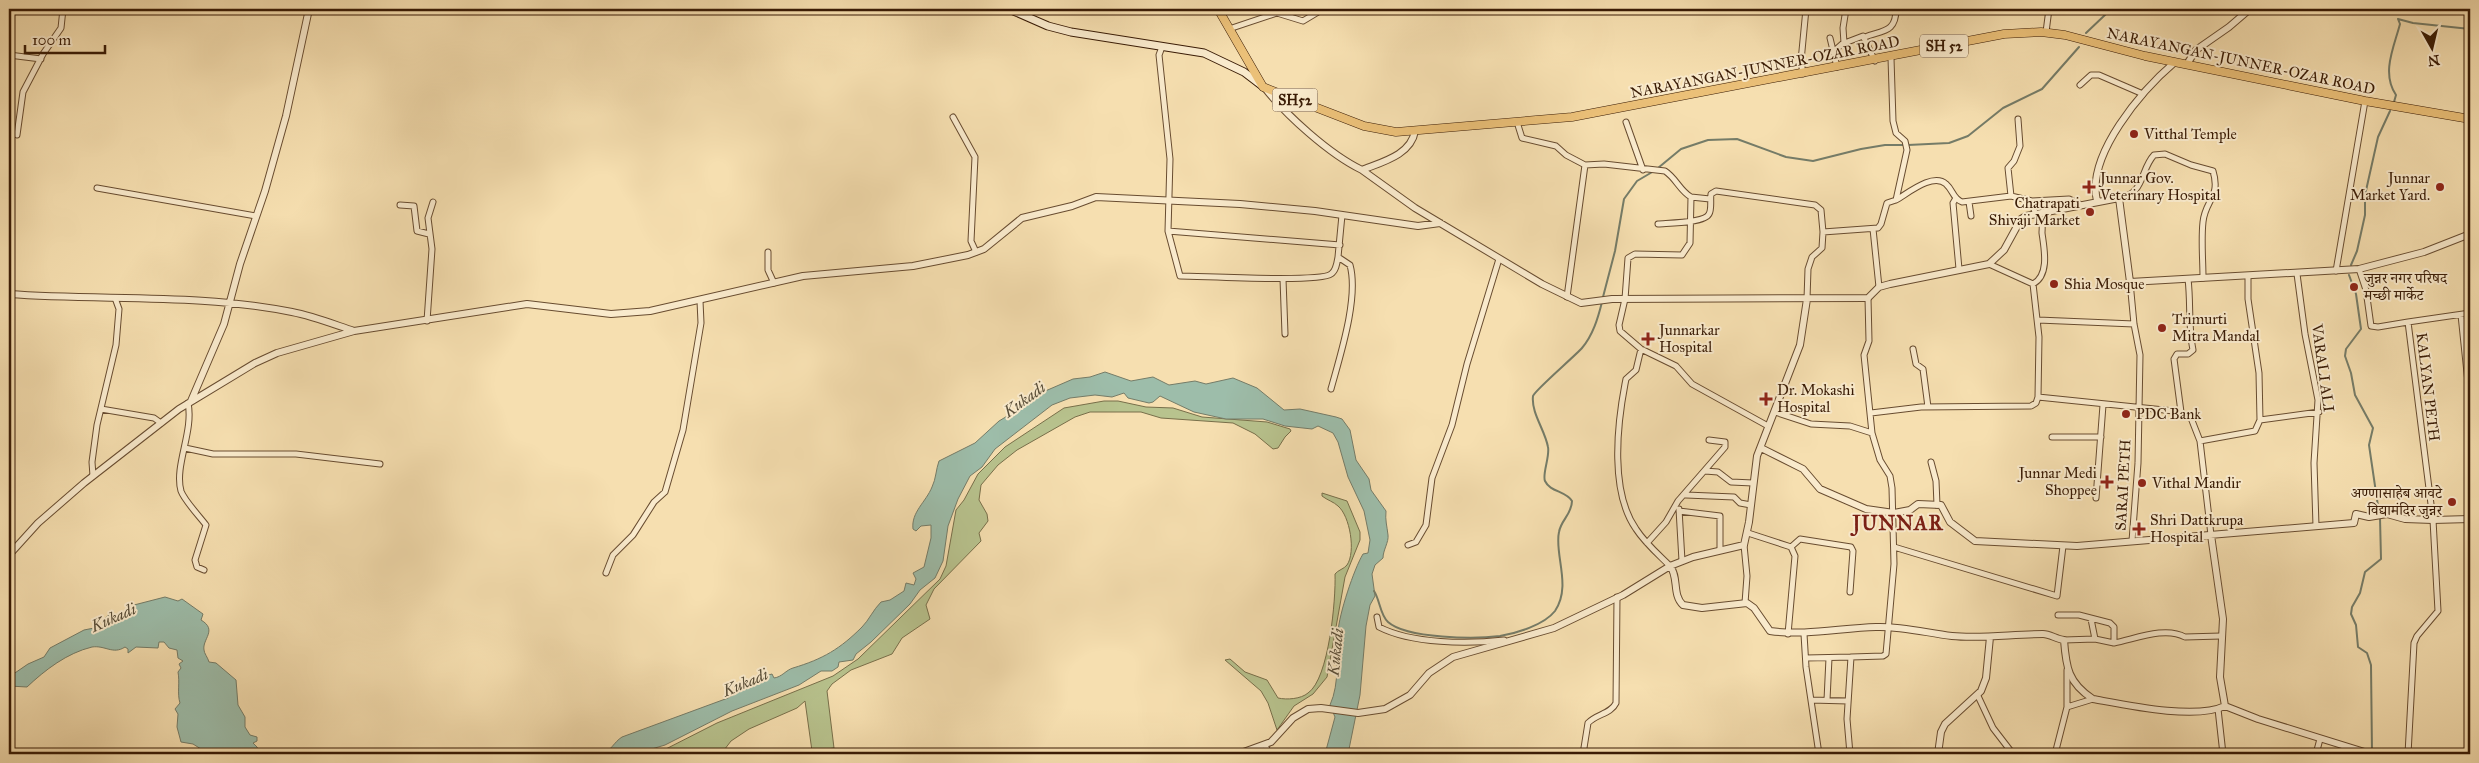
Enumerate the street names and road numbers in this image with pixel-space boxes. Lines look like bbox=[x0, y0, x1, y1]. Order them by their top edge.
street label: NARAYANGAN-JUNNER-OZAR ROAD bbox=[2105, 24, 2377, 99]
street label: NARAYANGAN-JUNNER-OZAR ROAD bbox=[1629, 32, 1901, 103]
road number: SH 52 bbox=[1920, 34, 1968, 58]
road number: SH52 bbox=[1272, 88, 1318, 112]
street label: VARALI ALI bbox=[2308, 322, 2338, 413]
street label: KALYAN PETH bbox=[2412, 332, 2444, 442]
street label: SARAI PETH bbox=[2112, 439, 2134, 531]

